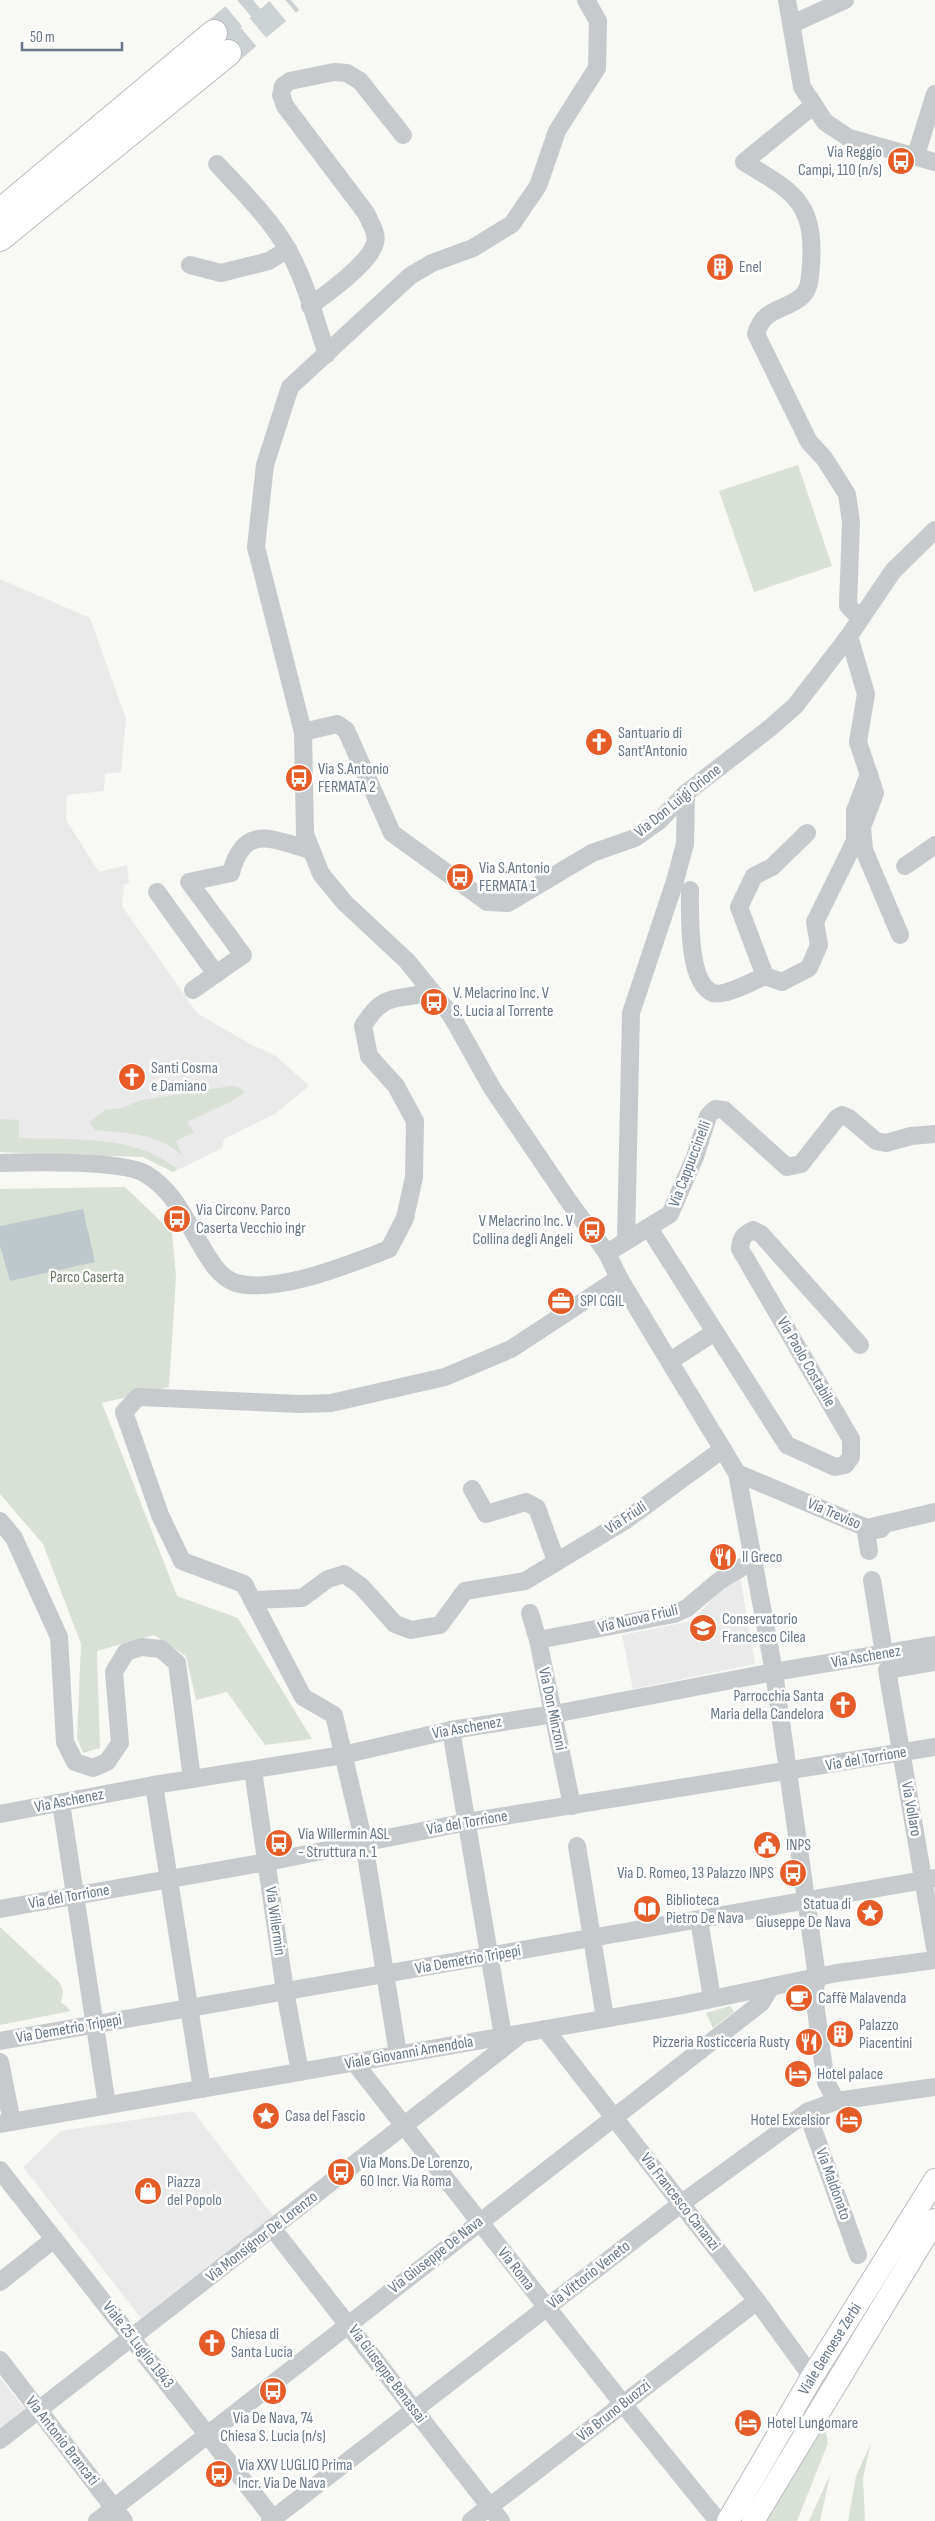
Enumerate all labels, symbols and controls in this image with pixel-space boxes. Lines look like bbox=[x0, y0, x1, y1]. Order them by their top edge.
scale bar bbox=[22, 20, 122, 52]
text: 50 m bbox=[30, 28, 55, 47]
place label: Via Reggio Campi, 110 (n/s) bbox=[798, 143, 882, 180]
bus stop icon: Via Reggio Campi, 110 (n/s) bbox=[886, 146, 916, 176]
building icon: Enel bbox=[705, 252, 735, 282]
place label: Enel bbox=[739, 258, 762, 277]
place label: Santuario di Sant'Antonio bbox=[618, 724, 687, 761]
church icon: Santuario di Sant'Antonio bbox=[584, 727, 614, 757]
place label: Via S.Antonio FERMATA 2 bbox=[318, 760, 389, 797]
street label: Via Don Luigi Orione bbox=[631, 760, 725, 842]
bus stop icon: Via S.Antonio FERMATA 2 bbox=[284, 763, 314, 793]
place label: Via S.Antonio FERMATA 1 bbox=[479, 859, 550, 896]
bus stop icon: Via S.Antonio FERMATA 1 bbox=[445, 862, 475, 892]
place label: V. Melacrino Inc. V S. Lucia al Torrente bbox=[453, 984, 553, 1021]
bus stop icon: V. Melacrino Inc. V S. Lucia al Torrente bbox=[419, 987, 449, 1017]
place label: Santi Cosma e Damiano bbox=[151, 1059, 218, 1096]
church icon: Santi Cosma e Damiano bbox=[117, 1062, 147, 1092]
street label: Via Cappuccinelli bbox=[665, 1118, 715, 1210]
place label: Via Circonv. Parco Caserta Vecchio ingr bbox=[196, 1201, 306, 1238]
bus stop icon: Via Circonv. Parco Caserta Vecchio ingr bbox=[162, 1204, 192, 1234]
place label: V Melacrino Inc. V Collina degli Angeli bbox=[473, 1212, 574, 1249]
bus stop icon: V Melacrino Inc. V Collina degli Angeli bbox=[577, 1215, 607, 1245]
park label: Parco Caserta bbox=[50, 1268, 124, 1287]
office icon: SPI CGIL bbox=[546, 1286, 576, 1316]
place label: SPI CGIL bbox=[580, 1292, 624, 1311]
street label: Via Paolo Costabile bbox=[773, 1314, 839, 1410]
street label: Via Treviso bbox=[804, 1494, 864, 1534]
street label: Via Friuli bbox=[602, 1498, 650, 1538]
restaurant icon: Il Greco bbox=[708, 1542, 738, 1572]
place label: Il Greco bbox=[742, 1548, 783, 1567]
street label: Via Nuova Friuli bbox=[596, 1601, 680, 1637]
place label: Conservatorio Francesco Cilea bbox=[722, 1610, 806, 1647]
school or university icon: Conservatorio Francesco Cilea bbox=[688, 1613, 718, 1643]
street label: Via Aschenez bbox=[830, 1642, 902, 1672]
street label: Via Don Minzoni bbox=[534, 1666, 570, 1752]
place label: Parrocchia Santa Maria della Candelora bbox=[711, 1687, 824, 1724]
church icon: Parrocchia Santa Maria della Candelora bbox=[828, 1690, 858, 1720]
street label: Via Aschenez bbox=[431, 1713, 503, 1743]
street label: Via del Torrione bbox=[824, 1743, 908, 1775]
street label: Via Vollaro bbox=[897, 1780, 925, 1838]
street label: Via Aschenez bbox=[33, 1785, 106, 1817]
street label: Via del Torrione bbox=[425, 1807, 509, 1839]
place label: Via Willermin ASL - Struttura n. 1 bbox=[298, 1825, 390, 1862]
bus stop icon: Via Willermin ASL - Struttura n. 1 bbox=[264, 1828, 294, 1858]
public building icon: INPS bbox=[752, 1830, 782, 1860]
place label: INPS bbox=[786, 1836, 811, 1855]
bus stop icon: Via D. Romeo, 13 Palazzo INPS bbox=[778, 1858, 808, 1888]
place label: Via D. Romeo, 13 Palazzo INPS bbox=[617, 1864, 774, 1883]
street label: Via del Torrione bbox=[27, 1881, 111, 1913]
street label: Via Willermin bbox=[261, 1885, 289, 1957]
place label: Biblioteca Pietro De Nava bbox=[666, 1891, 744, 1928]
library icon: Biblioteca Pietro De Nava bbox=[632, 1894, 662, 1924]
place label: Statua di Giuseppe De Nava bbox=[756, 1895, 851, 1932]
place icon: Statua di Giuseppe De Nava bbox=[855, 1898, 885, 1928]
street label: Via Demetrio Tripepi bbox=[414, 1941, 522, 1979]
cafe icon: Caffè Malavenda bbox=[784, 1983, 814, 2013]
place label: Caffè Malavenda bbox=[818, 1989, 906, 2008]
street label: Via Demetrio Tripepi bbox=[15, 2010, 123, 2048]
place label: Palazzo Piacentini bbox=[859, 2016, 912, 2053]
building icon: Palazzo Piacentini bbox=[825, 2019, 855, 2049]
restaurant icon: Pizzeria Rosticceria Rusty bbox=[794, 2027, 824, 2057]
street label: Viale Giovanni Amendola bbox=[343, 2032, 475, 2074]
place label: Pizzeria Rosticceria Rusty bbox=[653, 2033, 790, 2052]
hotel icon: Hotel palace bbox=[783, 2059, 813, 2089]
place label: Hotel palace bbox=[817, 2065, 883, 2084]
place icon: Casa del Fascio bbox=[251, 2101, 281, 2131]
hotel icon: Hotel Excelsior bbox=[834, 2105, 864, 2135]
place label: Casa del Fascio bbox=[285, 2107, 365, 2126]
place label: Hotel Excelsior bbox=[751, 2111, 830, 2130]
street label: Via Maldonato bbox=[811, 2145, 855, 2223]
street label: Via Francesco Cananzi bbox=[636, 2149, 724, 2255]
place label: Via Mons.De Lorenzo, 60 Incr. Via Roma bbox=[360, 2154, 473, 2191]
bus stop icon: Via Mons.De Lorenzo, 60 Incr. Via Roma bbox=[326, 2157, 356, 2187]
place label: Piazza del Popolo bbox=[167, 2173, 222, 2210]
shop icon: Piazza del Popolo bbox=[133, 2176, 163, 2206]
street label: Via Monsignor De Lorenzo bbox=[202, 2187, 322, 2287]
street label: Via Giuseppe De Nava bbox=[385, 2212, 487, 2298]
street label: Via Vittorio Veneto bbox=[544, 2237, 634, 2313]
street label: Via Roma bbox=[493, 2244, 539, 2294]
street label: Viale 25 Luglio 1943 bbox=[98, 2298, 178, 2392]
street label: Viale Genoese Zerbi bbox=[794, 2299, 865, 2398]
street label: Via Giuseppe Benassai bbox=[344, 2321, 430, 2427]
place label: Chiesa di Santa Lucia bbox=[231, 2325, 293, 2362]
church icon: Chiesa di Santa Lucia bbox=[197, 2328, 227, 2358]
bus stop icon: Via De Nava, 74 Chiesa S. Lucia (n/s) bbox=[258, 2376, 288, 2406]
street label: Via Bruno Buozzi bbox=[573, 2376, 655, 2446]
street label: Via Antonio Brancati bbox=[21, 2393, 103, 2489]
hotel icon: Hotel Lungomare bbox=[733, 2408, 763, 2438]
place label: Via De Nava, 74 Chiesa S. Lucia (n/s) bbox=[220, 2409, 326, 2446]
place label: Hotel Lungomare bbox=[767, 2414, 858, 2433]
place label: Via XXV LUGLIO Prima Incr. Via De Nava bbox=[238, 2456, 352, 2493]
bus stop icon: Via XXV LUGLIO Prima Incr. Via De Nava bbox=[204, 2459, 234, 2489]

